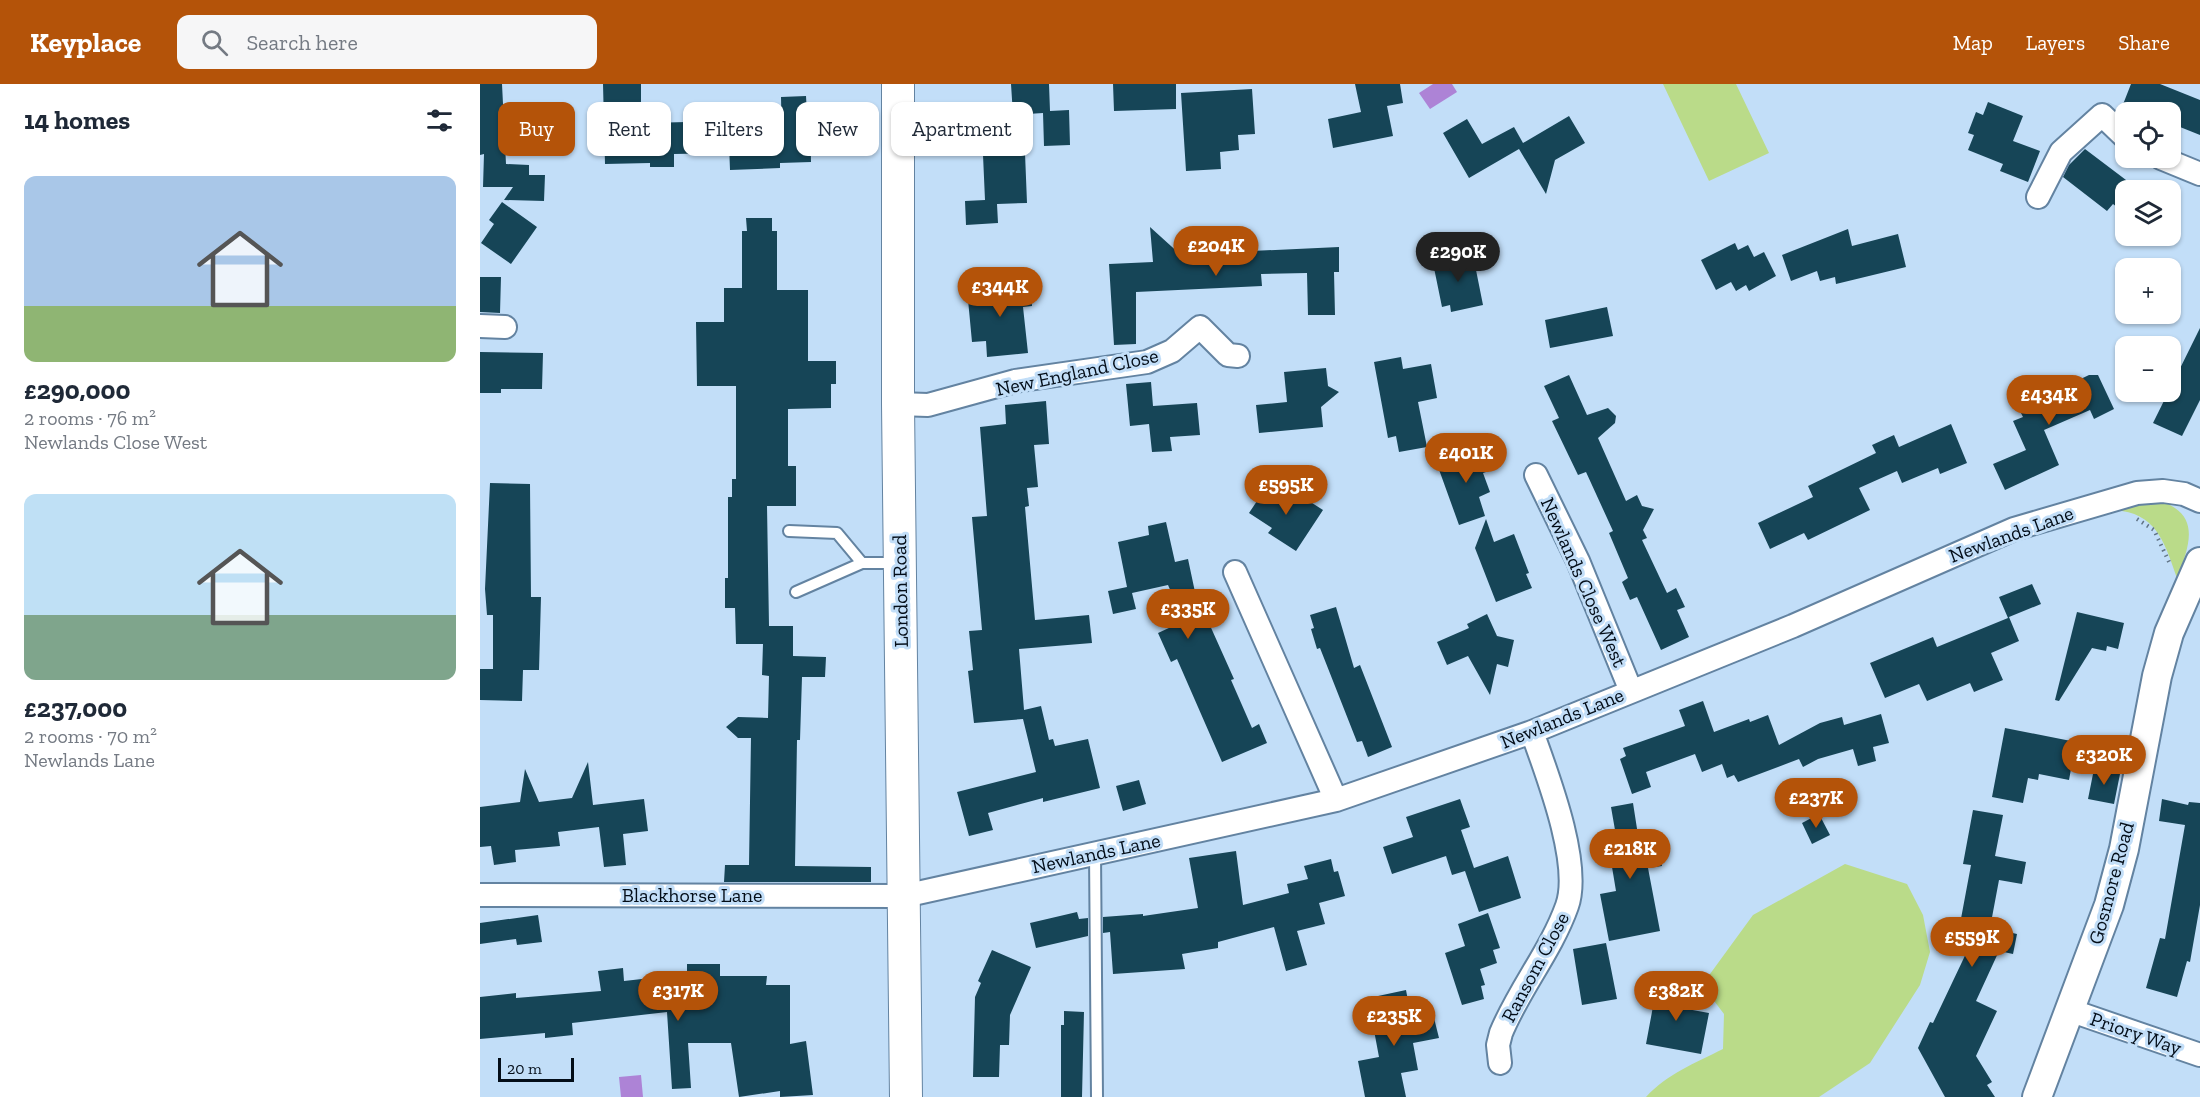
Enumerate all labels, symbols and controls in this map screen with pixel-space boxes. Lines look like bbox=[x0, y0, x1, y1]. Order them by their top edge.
search box bbox=[177, 15, 597, 69]
text: Keyplace bbox=[30, 26, 141, 59]
icon: search bbox=[198, 26, 231, 59]
text: Search here bbox=[246, 29, 358, 56]
text: Map bbox=[1953, 30, 1993, 55]
text: Layers bbox=[2026, 30, 2085, 55]
text: Share bbox=[2118, 30, 2170, 55]
chip: Buy bbox=[498, 102, 575, 156]
chip: Rent bbox=[587, 102, 671, 156]
chip: Filters bbox=[683, 102, 784, 156]
chip: New bbox=[796, 102, 879, 156]
chip: Apartment bbox=[891, 102, 1033, 156]
map controls bbox=[2115, 102, 2181, 402]
button: locate bbox=[2115, 102, 2181, 168]
text: 14 homes bbox=[24, 104, 130, 136]
icon: filters bbox=[423, 104, 456, 137]
button: layers bbox=[2115, 180, 2181, 246]
icon: home bbox=[186, 215, 294, 323]
pin: £204K bbox=[1174, 226, 1258, 277]
pin: £290K bbox=[1416, 232, 1500, 283]
text: £204K bbox=[1187, 233, 1245, 257]
text: £290K bbox=[1430, 239, 1486, 263]
button: + bbox=[2115, 258, 2181, 324]
pin: £344K bbox=[958, 267, 1042, 318]
text: £344K bbox=[972, 274, 1028, 298]
button: − bbox=[2115, 336, 2181, 402]
street label: New England Close bbox=[993, 343, 1161, 401]
text: £290,000 bbox=[24, 374, 130, 406]
pin: £434K bbox=[2007, 375, 2091, 426]
text: £434K bbox=[2021, 382, 2077, 406]
text: 2 rooms · 76 m² bbox=[24, 406, 156, 430]
text: Newlands Close West bbox=[24, 430, 207, 454]
pin: £401K bbox=[1424, 433, 1508, 484]
text: £401K bbox=[1439, 440, 1493, 464]
pin: £595K bbox=[1244, 465, 1328, 516]
text: £595K bbox=[1259, 472, 1313, 496]
street label: Newlands Close West bbox=[1536, 493, 1632, 671]
street label: Newlands Lane bbox=[1945, 500, 2077, 568]
icon: home bbox=[186, 533, 294, 641]
street label: London Road bbox=[887, 534, 913, 648]
pin: £335K bbox=[1146, 589, 1230, 640]
text: £335K bbox=[1160, 596, 1216, 620]
street label: Newlands Lane bbox=[1497, 682, 1627, 754]
text: £237,000 bbox=[24, 692, 127, 724]
text: 2 rooms · 70 m² bbox=[24, 724, 157, 748]
pin: £320K bbox=[2062, 735, 2146, 786]
text: £320K bbox=[2076, 742, 2132, 766]
text: Newlands Lane bbox=[24, 748, 155, 772]
pin: £237K bbox=[1774, 778, 1858, 829]
text: £237K bbox=[1789, 785, 1843, 809]
street label: Gosmore Road bbox=[2083, 819, 2139, 947]
street label: Newlands Lane bbox=[1030, 828, 1162, 878]
pin: £218K bbox=[1588, 829, 1672, 880]
text: £218K bbox=[1604, 836, 1656, 860]
street label: Blackhorse Lane bbox=[622, 883, 762, 907]
street label: Ransom Close bbox=[1496, 908, 1574, 1026]
pin: £559K bbox=[1930, 917, 2014, 968]
text: £559K bbox=[1945, 924, 1999, 948]
pin: £317K bbox=[636, 971, 720, 1022]
pin: £382K bbox=[1634, 971, 1718, 1022]
text: £317K bbox=[652, 978, 704, 1002]
text: £382K bbox=[1648, 978, 1704, 1002]
pin: £235K bbox=[1352, 996, 1436, 1047]
text: £235K bbox=[1366, 1003, 1422, 1027]
street label: Priory Way bbox=[2087, 1006, 2186, 1060]
scale bar bbox=[498, 1055, 574, 1082]
text: 20 m bbox=[507, 1059, 542, 1078]

